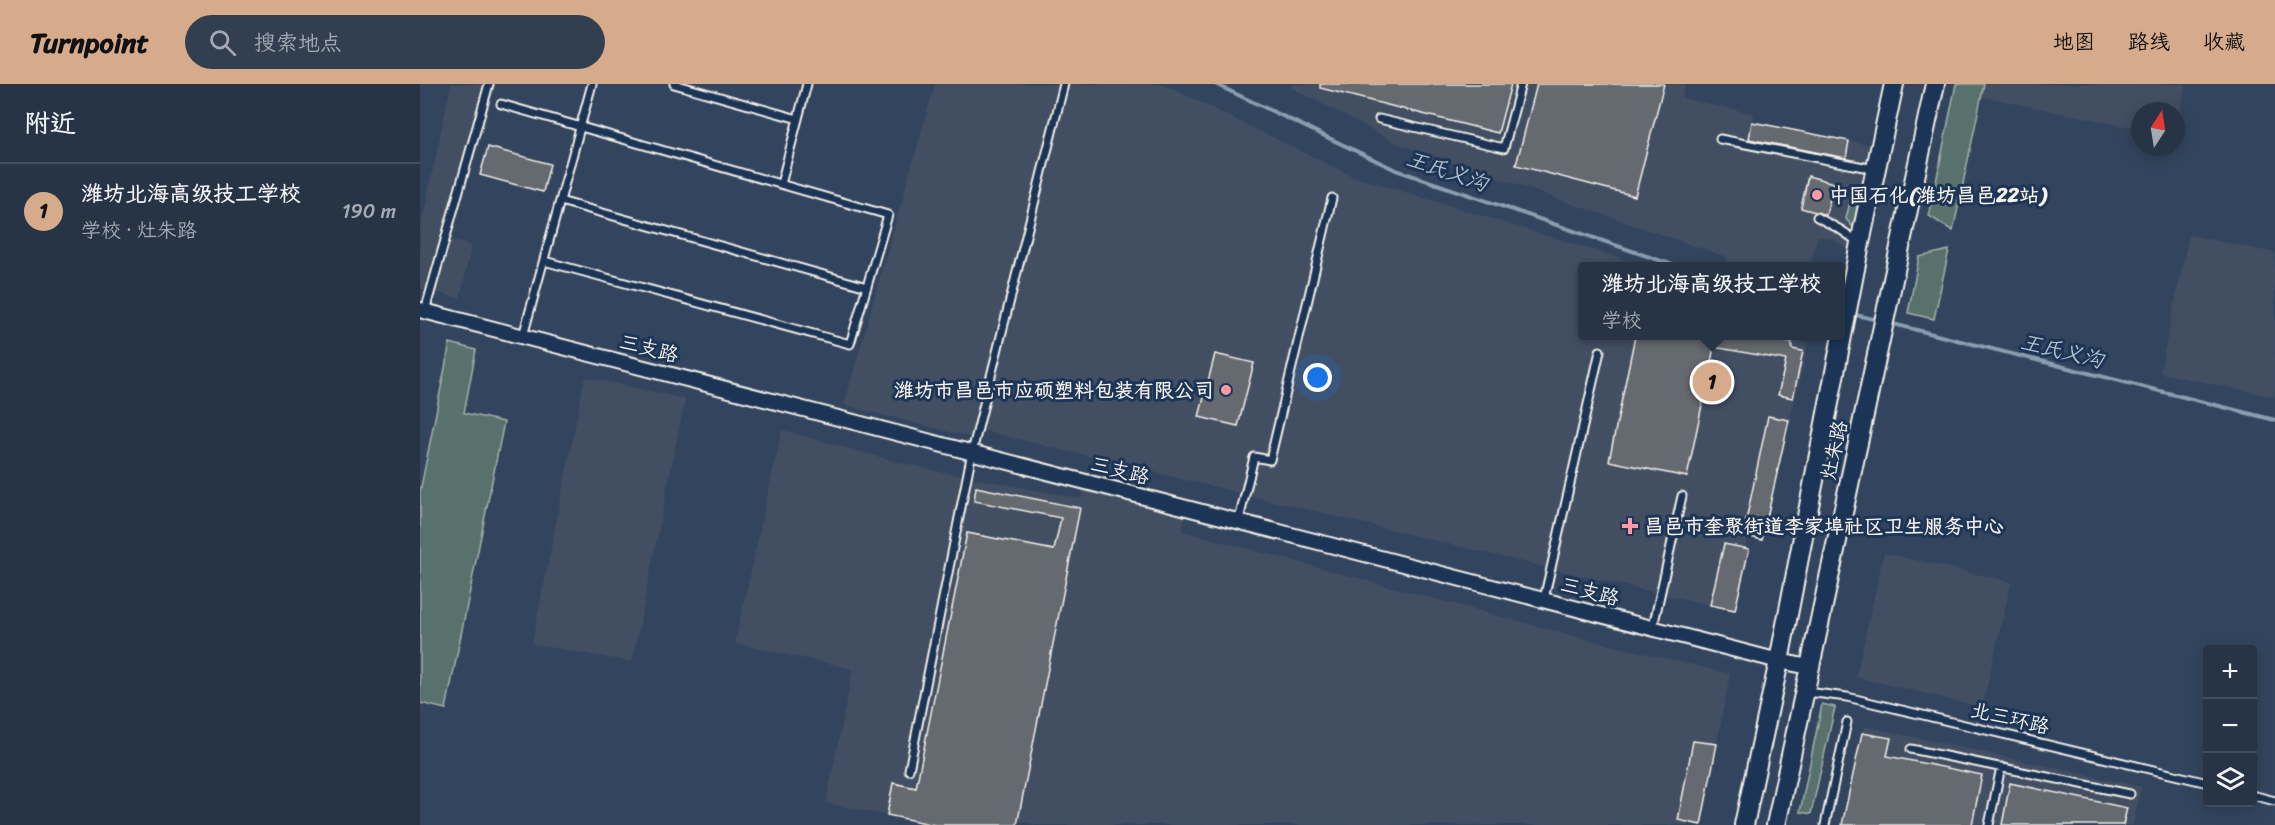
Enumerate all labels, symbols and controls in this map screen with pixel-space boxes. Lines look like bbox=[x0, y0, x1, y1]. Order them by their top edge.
search box bbox=[185, 15, 605, 69]
text: Turnpoint bbox=[30, 18, 149, 67]
text: 搜索地点 bbox=[254, 23, 342, 62]
text: 地图 bbox=[2053, 23, 2095, 61]
text: 路线 bbox=[2128, 23, 2170, 61]
text: 收藏 bbox=[2203, 23, 2245, 61]
icon: search bbox=[206, 26, 239, 59]
text: 附近 bbox=[24, 100, 76, 146]
north arrow bbox=[2131, 102, 2185, 156]
water label: 王氏义沟 bbox=[1401, 139, 1495, 203]
text: 潍坊北海高级技工学校 bbox=[81, 174, 301, 213]
place label: 中国石化(潍坊昌邑22站) bbox=[1829, 178, 2048, 213]
marker: 中国石化(潍坊昌邑22站) bbox=[1810, 188, 1824, 202]
text: 1 bbox=[39, 194, 48, 229]
text: 190 m bbox=[342, 194, 396, 229]
text: 学校 · 灶朱路 bbox=[81, 213, 197, 248]
popup bbox=[1578, 262, 1845, 340]
text: 潍坊北海高级技工学校 bbox=[1601, 264, 1822, 303]
text: 学校 bbox=[1601, 303, 1641, 338]
water label: 王氏义沟 bbox=[2017, 322, 2109, 380]
street label: 三支路 bbox=[616, 324, 683, 373]
pin: 1 bbox=[1692, 360, 1732, 404]
your location bbox=[1303, 363, 1332, 392]
place label: 潍坊市昌邑市应硕塑料包装有限公司 bbox=[894, 373, 1214, 408]
marker: 潍坊市昌邑市应硕塑料包装有限公司 bbox=[1219, 383, 1233, 397]
street label: 灶朱路 bbox=[1811, 416, 1858, 483]
street label: 三支路 bbox=[1087, 446, 1154, 495]
place label: 昌邑市奎聚街道李家埠社区卫生服务中心 bbox=[1644, 509, 2004, 544]
marker: 昌邑市奎聚街道李家埠社区卫生服务中心 bbox=[1621, 517, 1639, 535]
street label: 三支路 bbox=[1556, 567, 1624, 616]
map controls bbox=[2203, 645, 2257, 807]
button: + bbox=[2203, 645, 2257, 699]
street label: 北三环路 bbox=[1967, 692, 2054, 745]
button: − bbox=[2203, 699, 2257, 753]
button: layers bbox=[2203, 753, 2257, 807]

